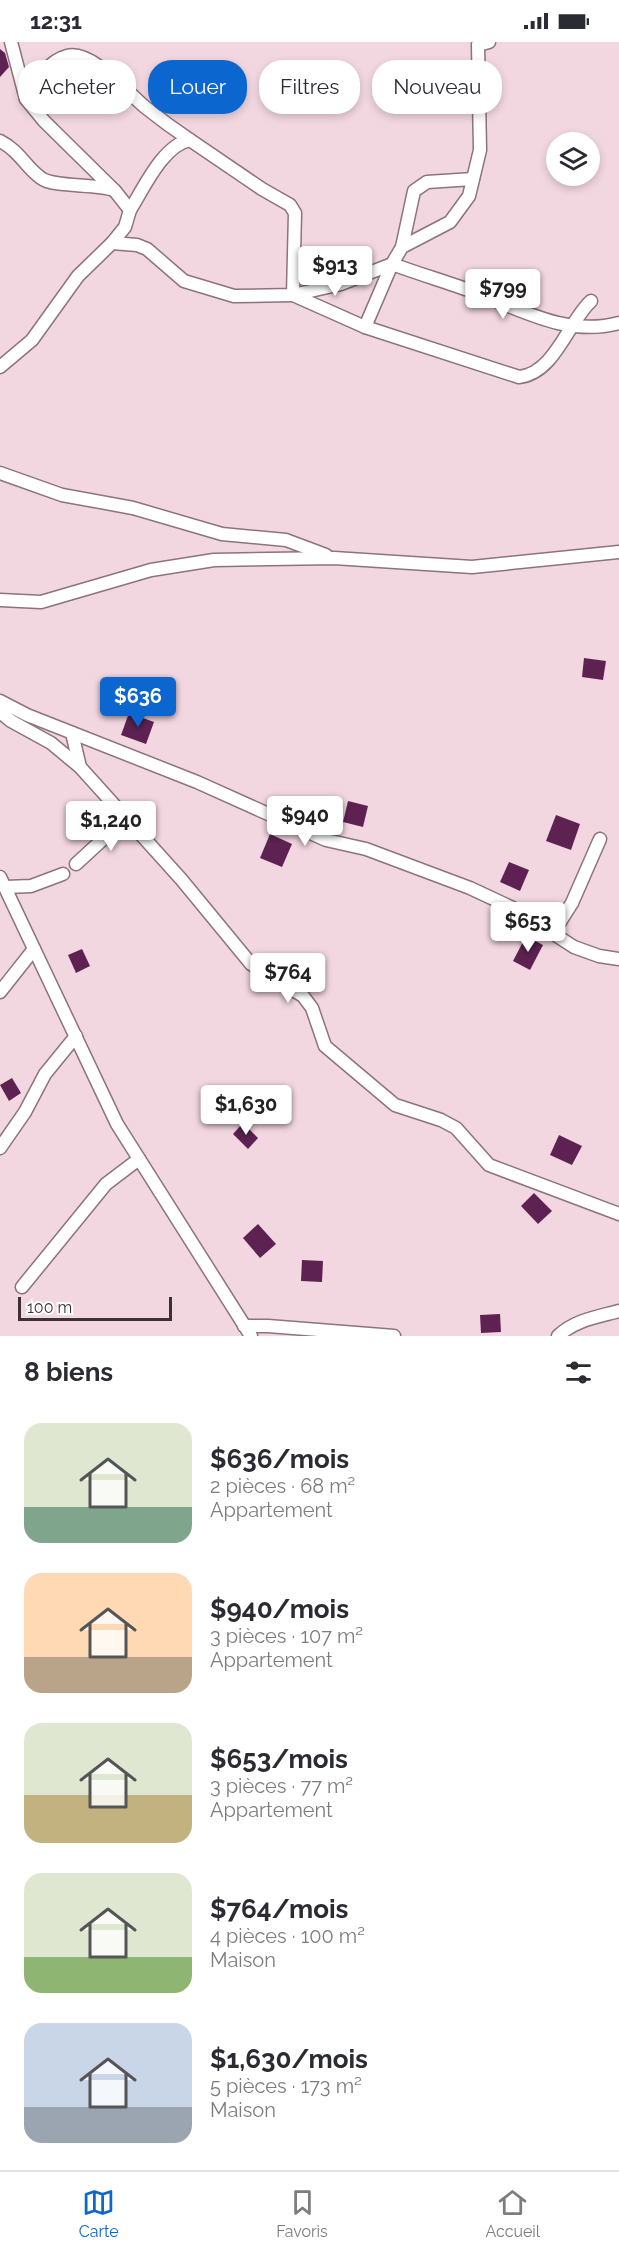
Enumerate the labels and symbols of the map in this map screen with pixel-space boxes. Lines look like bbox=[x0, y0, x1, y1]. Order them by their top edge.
pin: $913 bbox=[299, 246, 371, 297]
pin: $799 bbox=[467, 269, 539, 320]
pin: $636 bbox=[102, 677, 174, 728]
pin: $940 bbox=[269, 796, 341, 847]
pin: $1,240 bbox=[62, 801, 160, 852]
pin: $653 bbox=[492, 902, 564, 953]
pin: $764 bbox=[252, 953, 324, 1004]
pin: $1,630 bbox=[197, 1085, 295, 1136]
scale bar bbox=[18, 1294, 172, 1322]

